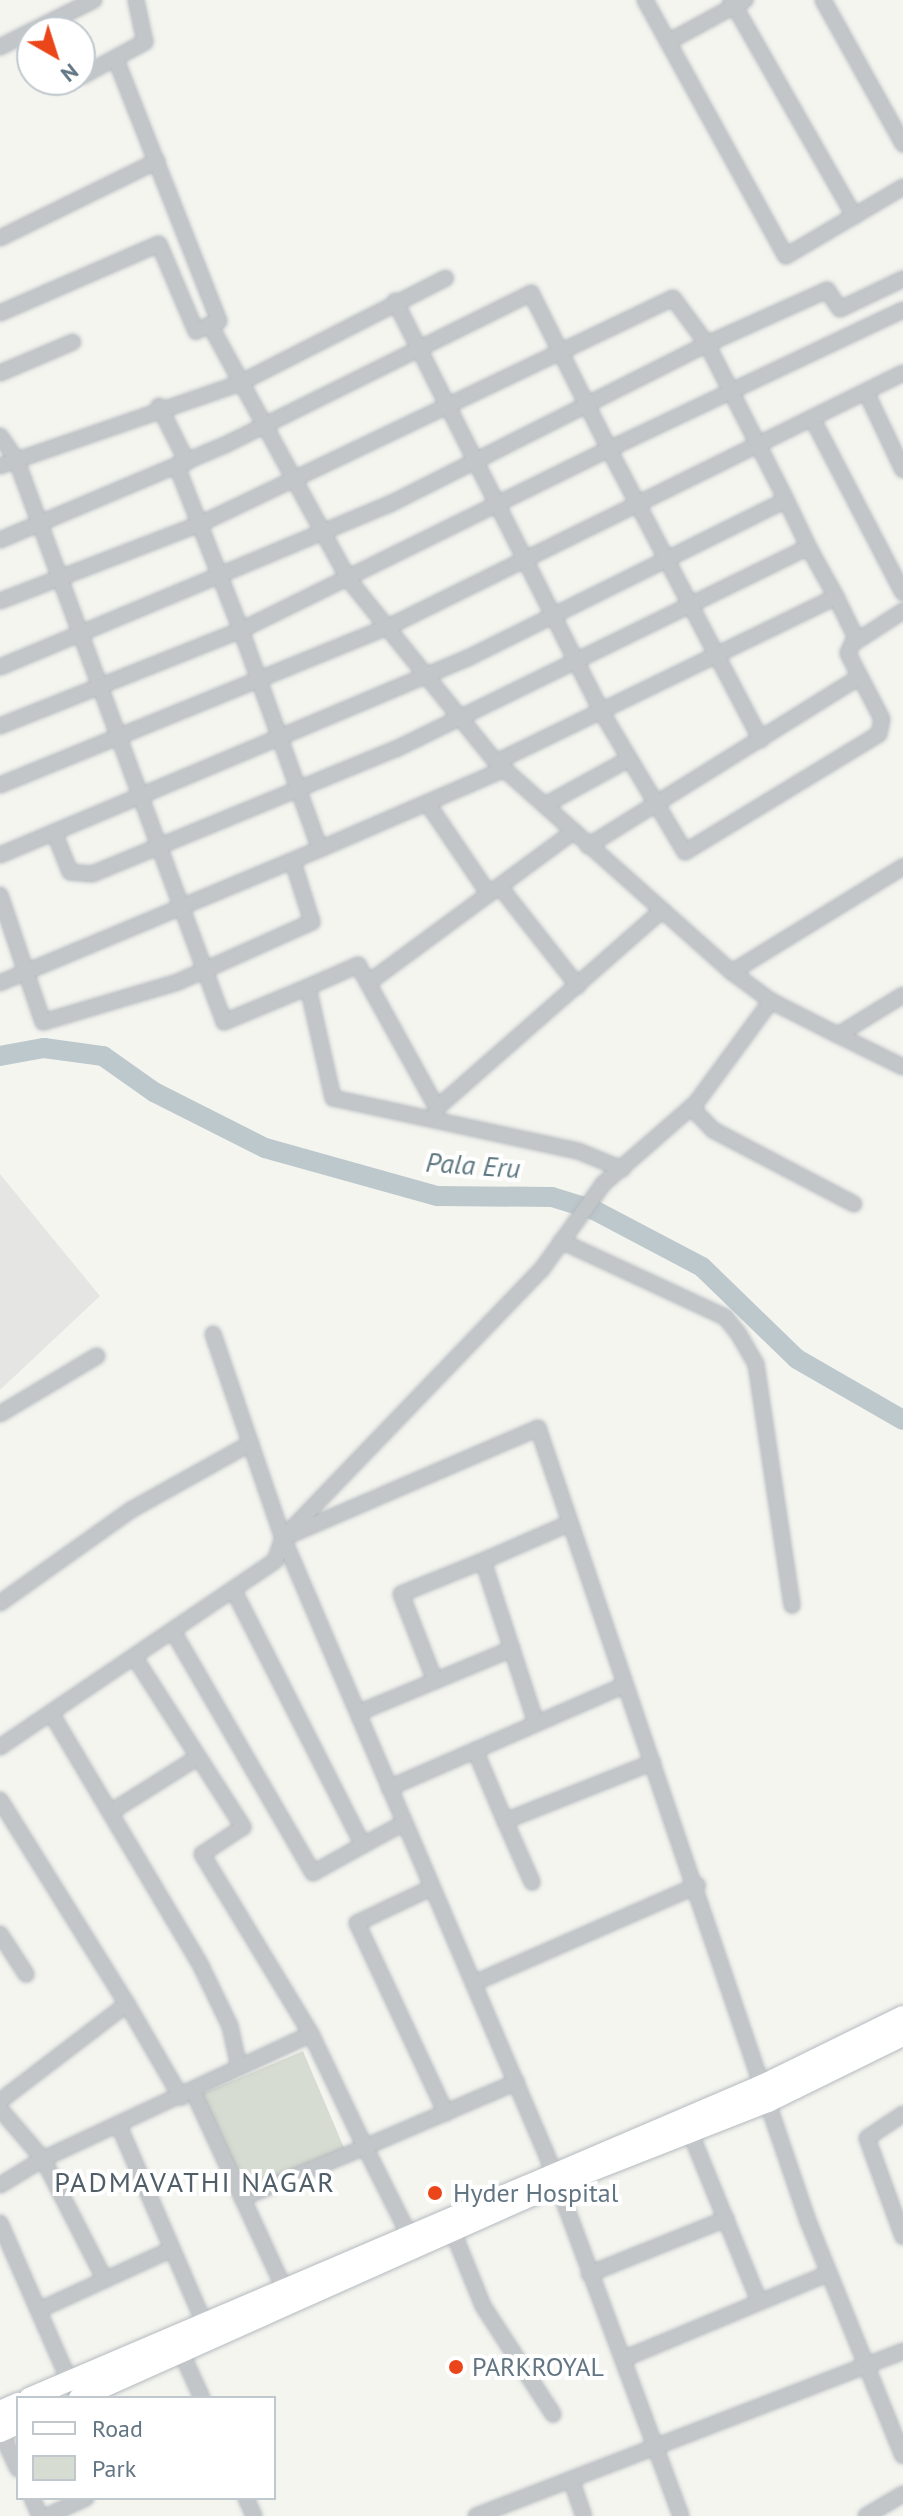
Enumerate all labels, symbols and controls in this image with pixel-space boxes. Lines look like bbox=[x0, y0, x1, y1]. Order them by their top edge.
north arrow bbox=[16, 16, 96, 96]
text: N bbox=[55, 58, 84, 89]
water label: Pala Eru bbox=[424, 1145, 522, 1185]
district label: PADMAVATHI NAGAR bbox=[54, 2165, 336, 2199]
place label: Hyder Hospital bbox=[453, 2177, 618, 2209]
marker: Hyder Hospital bbox=[424, 2182, 446, 2204]
place label: PARKROYAL bbox=[472, 2351, 604, 2383]
marker: PARKROYAL bbox=[447, 2358, 465, 2376]
legend bbox=[16, 2396, 276, 2500]
text: Road bbox=[92, 2413, 143, 2444]
text: Park bbox=[92, 2453, 136, 2484]

